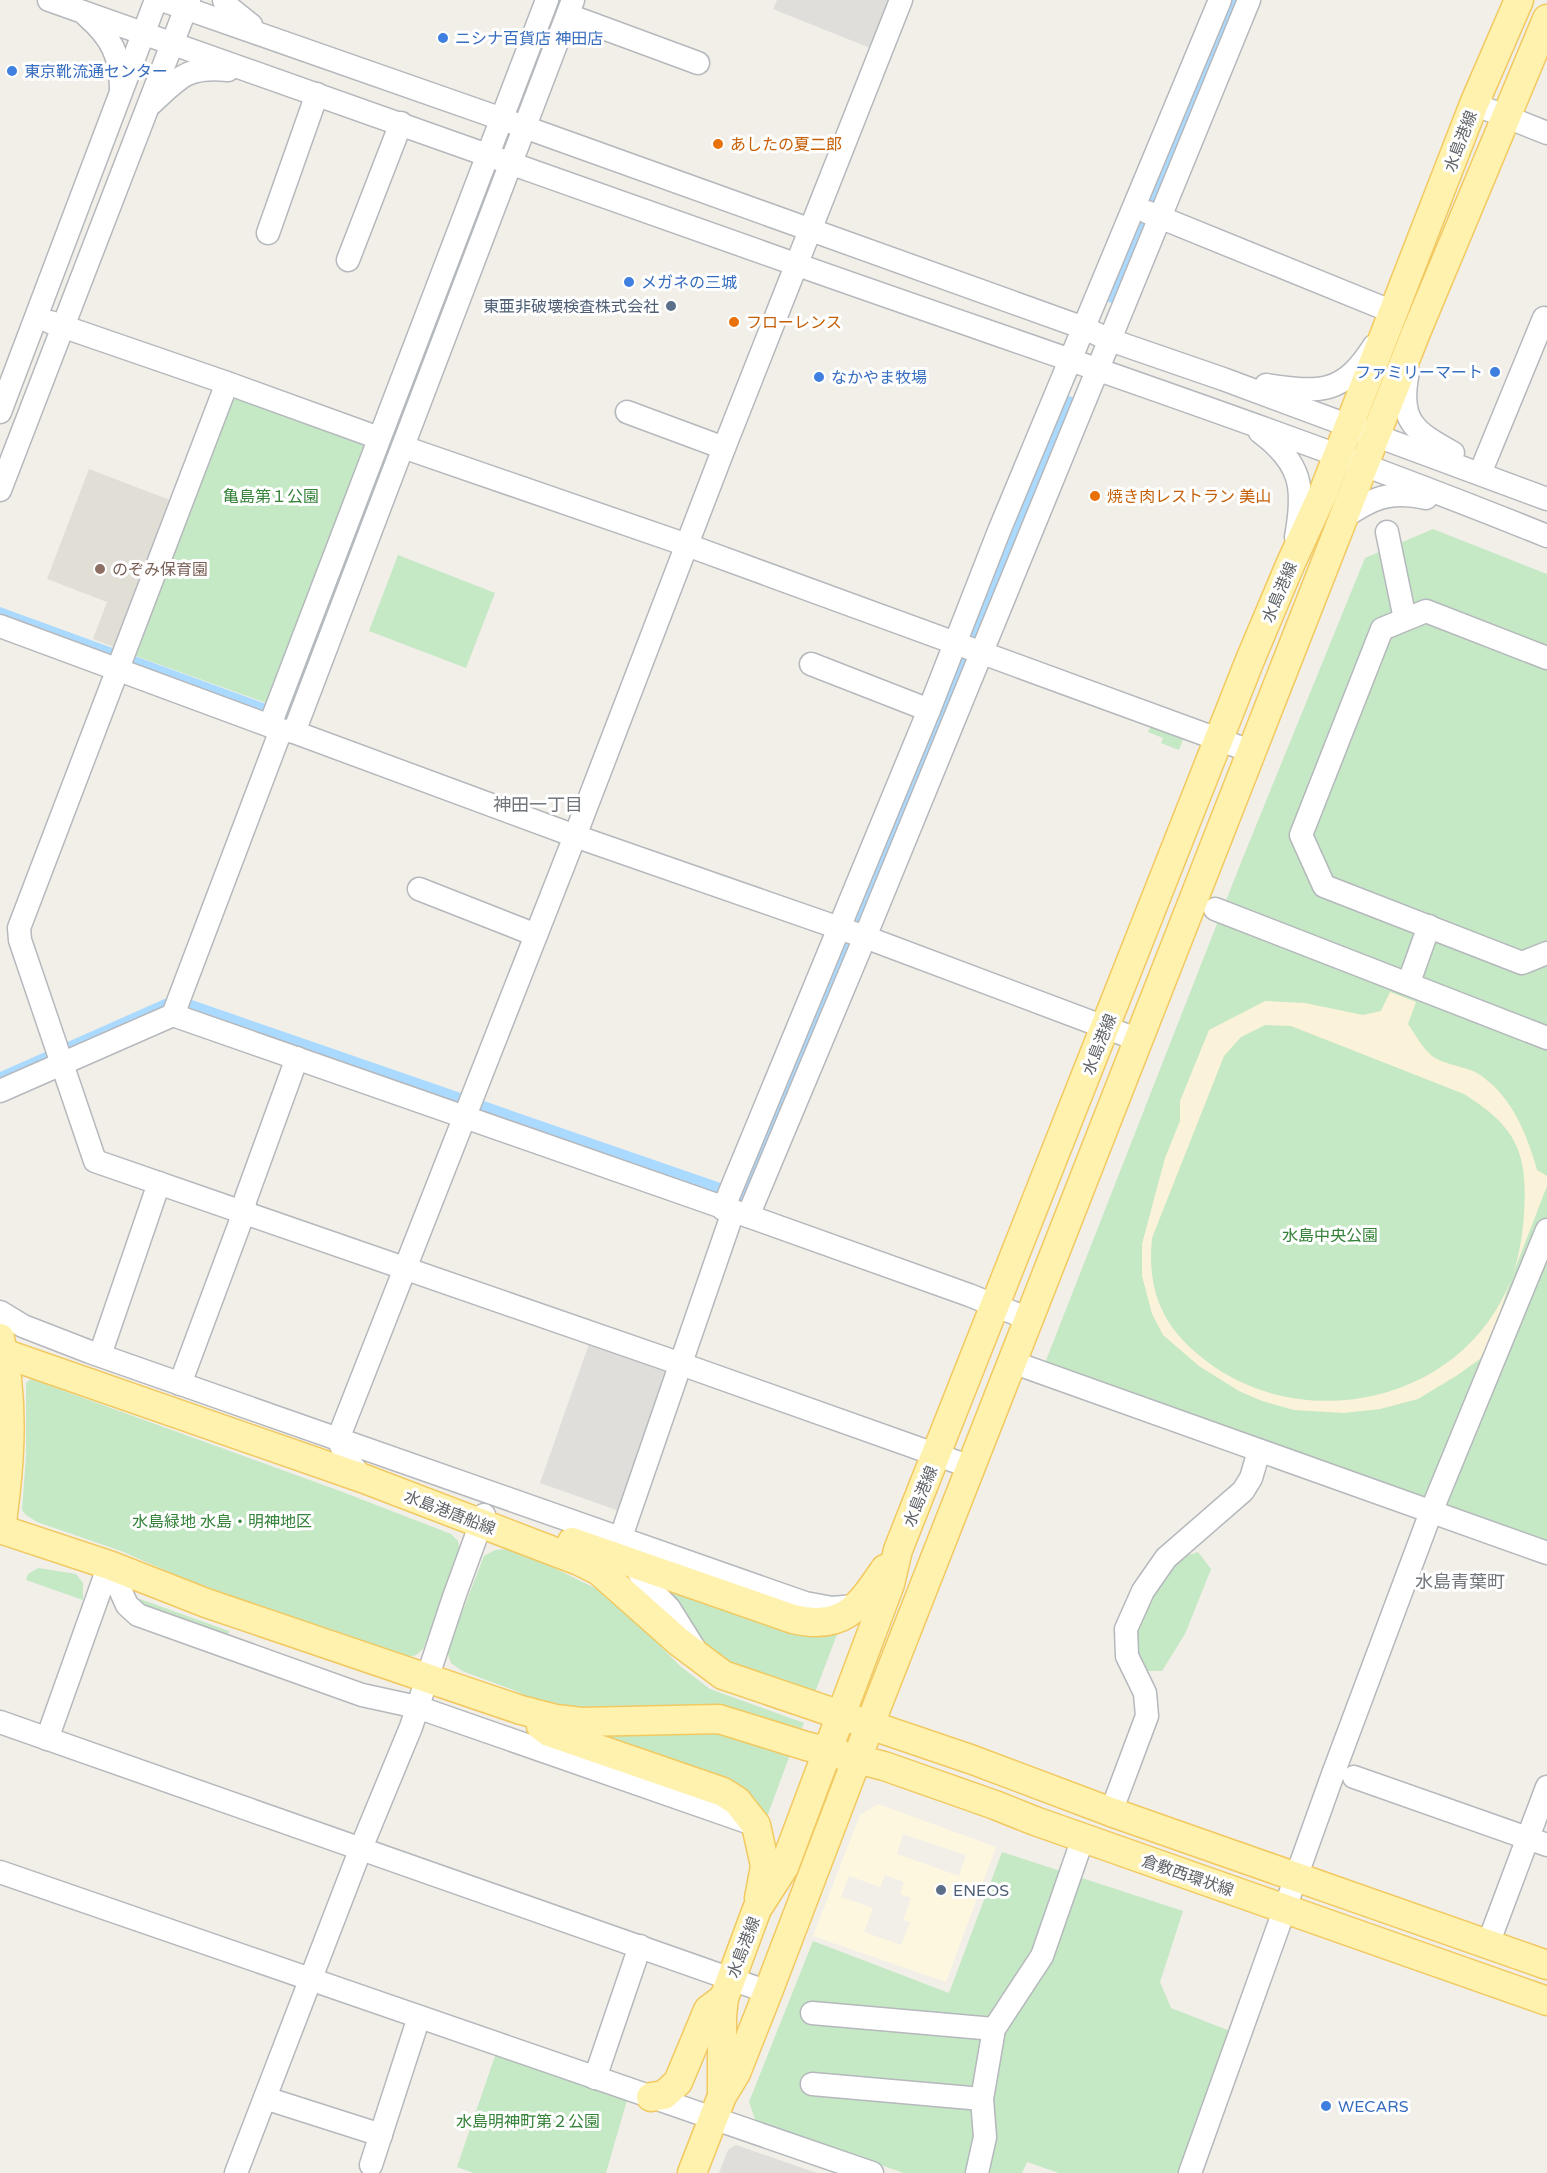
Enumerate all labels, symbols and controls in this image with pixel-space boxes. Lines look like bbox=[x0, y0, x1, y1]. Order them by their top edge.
place label: ニシナ百貨店 神田店 bbox=[455, 29, 603, 49]
marker: ニシナ百貨店 神田店 bbox=[436, 31, 450, 45]
place label: 東京靴流通センター bbox=[24, 62, 168, 82]
marker: 東京靴流通センター bbox=[5, 64, 19, 78]
street label: 水島港線 bbox=[1440, 108, 1482, 175]
place label: あしたの夏二郎 bbox=[730, 135, 842, 155]
marker: あしたの夏二郎 bbox=[711, 137, 725, 151]
place label: メガネの三城 bbox=[641, 273, 737, 293]
marker: メガネの三城 bbox=[622, 275, 636, 289]
place label: 東亜非破壊検査株式会社 bbox=[483, 297, 659, 317]
marker: 東亜非破壊検査株式会社 bbox=[664, 299, 678, 313]
place label: フローレンス bbox=[746, 313, 842, 333]
marker: フローレンス bbox=[727, 315, 741, 329]
place label: ファミリーマート bbox=[1355, 363, 1483, 383]
marker: ファミリーマート bbox=[1488, 365, 1502, 379]
place label: なかやま牧場 bbox=[831, 368, 927, 388]
marker: なかやま牧場 bbox=[812, 370, 826, 384]
park label: 亀島第１公園 bbox=[223, 487, 319, 507]
place label: 焼き肉レストラン 美山 bbox=[1107, 487, 1271, 507]
marker: 焼き肉レストラン 美山 bbox=[1088, 489, 1102, 503]
street label: 水島港線 bbox=[1258, 559, 1302, 626]
place label: のぞみ保育園 bbox=[112, 560, 208, 580]
marker: のぞみ保育園 bbox=[93, 562, 107, 576]
district label: 神田一丁目 bbox=[493, 794, 583, 816]
street label: 水島港線 bbox=[1079, 1011, 1121, 1078]
park label: 水島中央公園 bbox=[1282, 1226, 1378, 1246]
street label: 水島港線 bbox=[900, 1463, 942, 1530]
street label: 水島港唐船線 bbox=[401, 1486, 498, 1539]
park label: 水島緑地 水島・明神地区 bbox=[132, 1512, 312, 1532]
district label: 水島青葉町 bbox=[1415, 1571, 1505, 1593]
street label: 倉敷西環状線 bbox=[1139, 1851, 1236, 1901]
place label: ENEOS bbox=[953, 1881, 1009, 1901]
marker: ENEOS bbox=[934, 1883, 948, 1897]
street label: 水島港線 bbox=[723, 1914, 765, 1981]
place label: WECARS bbox=[1338, 2097, 1409, 2117]
marker: WECARS bbox=[1319, 2099, 1333, 2113]
park label: 水島明神町第２公園 bbox=[456, 2112, 600, 2132]

